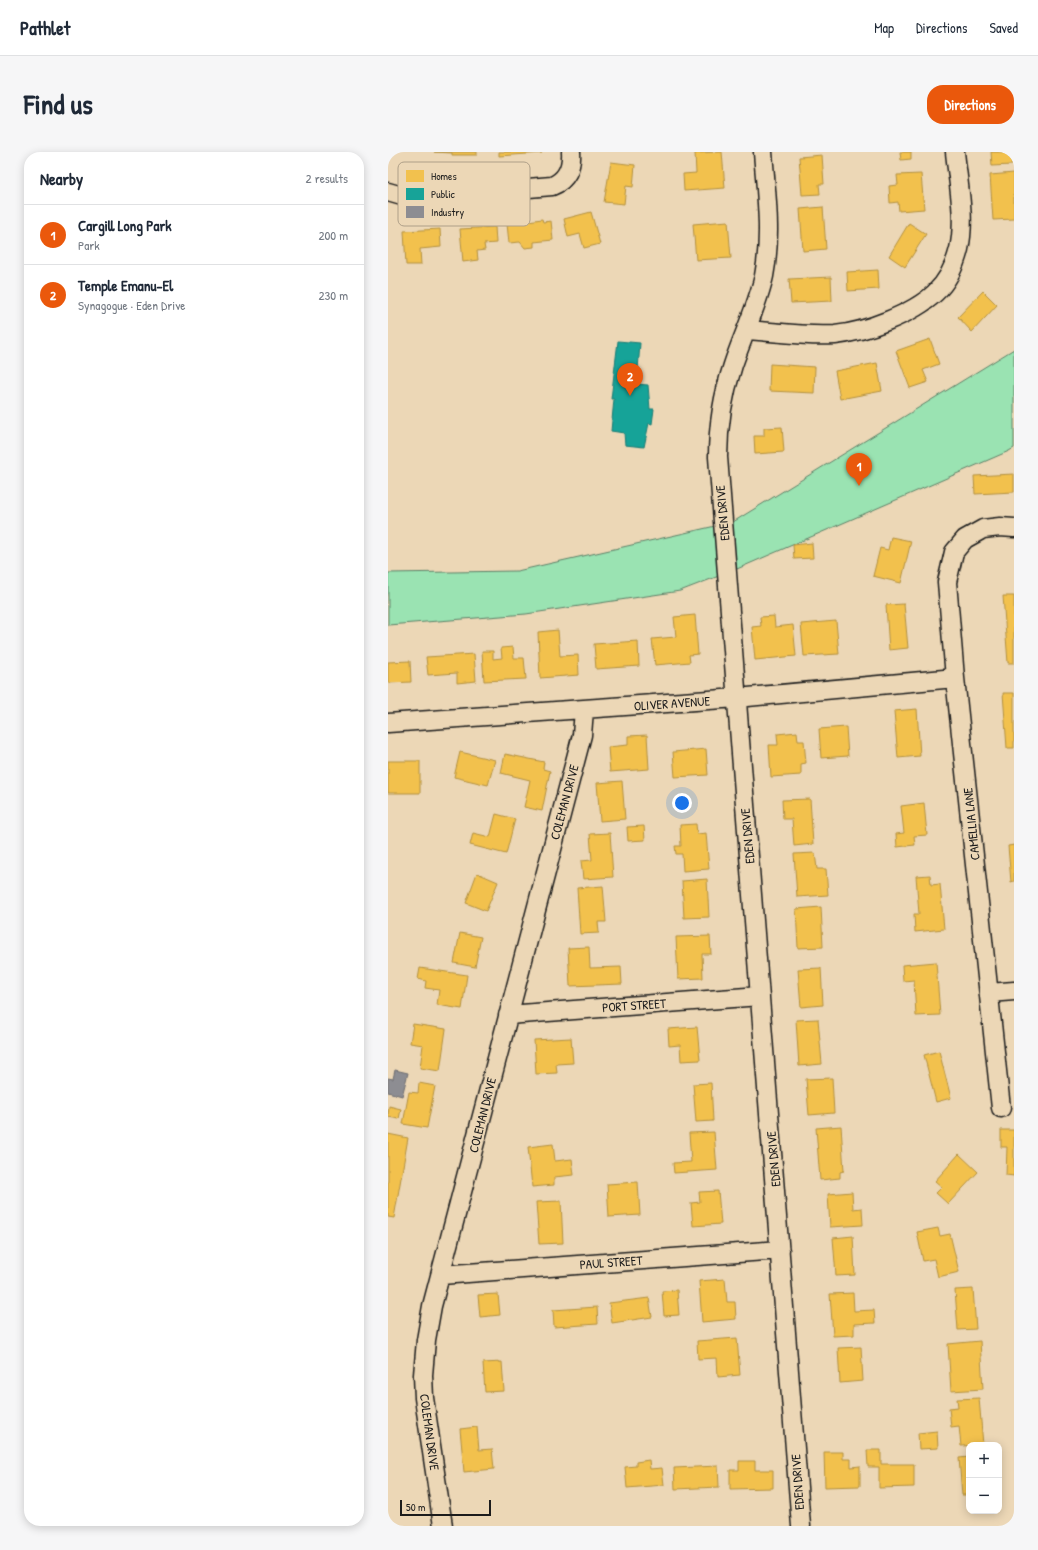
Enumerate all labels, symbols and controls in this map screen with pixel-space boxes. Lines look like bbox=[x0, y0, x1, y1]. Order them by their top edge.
text: Pathlet bbox=[20, 15, 70, 41]
text: Map bbox=[874, 18, 894, 37]
text: Directions bbox=[916, 18, 967, 37]
text: Saved bbox=[989, 18, 1018, 37]
text: Find us bbox=[24, 85, 93, 123]
button: Directions bbox=[927, 85, 1014, 124]
legend bbox=[398, 162, 530, 226]
text: Nearby bbox=[40, 167, 83, 190]
text: 2 results bbox=[306, 169, 348, 187]
text: Homes bbox=[431, 169, 457, 183]
text: Public bbox=[431, 187, 456, 201]
text: Industry bbox=[431, 205, 465, 219]
text: Cargill Long Park bbox=[78, 215, 171, 236]
text: 1 bbox=[51, 226, 55, 244]
text: 200 m bbox=[318, 226, 348, 244]
text: Park bbox=[78, 236, 100, 254]
text: Temple Emanu-El bbox=[78, 275, 173, 296]
text: 2 bbox=[50, 286, 56, 304]
text: 230 m bbox=[318, 286, 348, 304]
text: Synagogue · Eden Drive bbox=[78, 296, 186, 314]
pin: 2 bbox=[617, 363, 643, 396]
pin: 1 bbox=[846, 453, 872, 486]
street label: EDEN DRIVE bbox=[711, 484, 733, 542]
street label: OLIVER AVENUE bbox=[633, 691, 711, 715]
street label: COLEMAN DRIVE bbox=[545, 762, 583, 842]
street label: CAMELLIA LANE bbox=[958, 787, 984, 861]
your location bbox=[672, 793, 692, 813]
street label: EDEN DRIVE bbox=[736, 807, 758, 865]
street label: PORT STREET bbox=[601, 994, 667, 1016]
street label: COLEMAN DRIVE bbox=[464, 1075, 500, 1155]
street label: EDEN DRIVE bbox=[762, 1130, 784, 1188]
street label: PAUL STREET bbox=[579, 1251, 644, 1273]
street label: COLEMAN DRIVE bbox=[416, 1393, 444, 1472]
map controls bbox=[966, 1442, 1002, 1514]
button: + bbox=[966, 1442, 1002, 1478]
street label: EDEN DRIVE bbox=[786, 1453, 808, 1510]
button: − bbox=[966, 1478, 1002, 1514]
scale bar bbox=[400, 1498, 491, 1517]
text: 50 m bbox=[406, 1500, 426, 1514]

